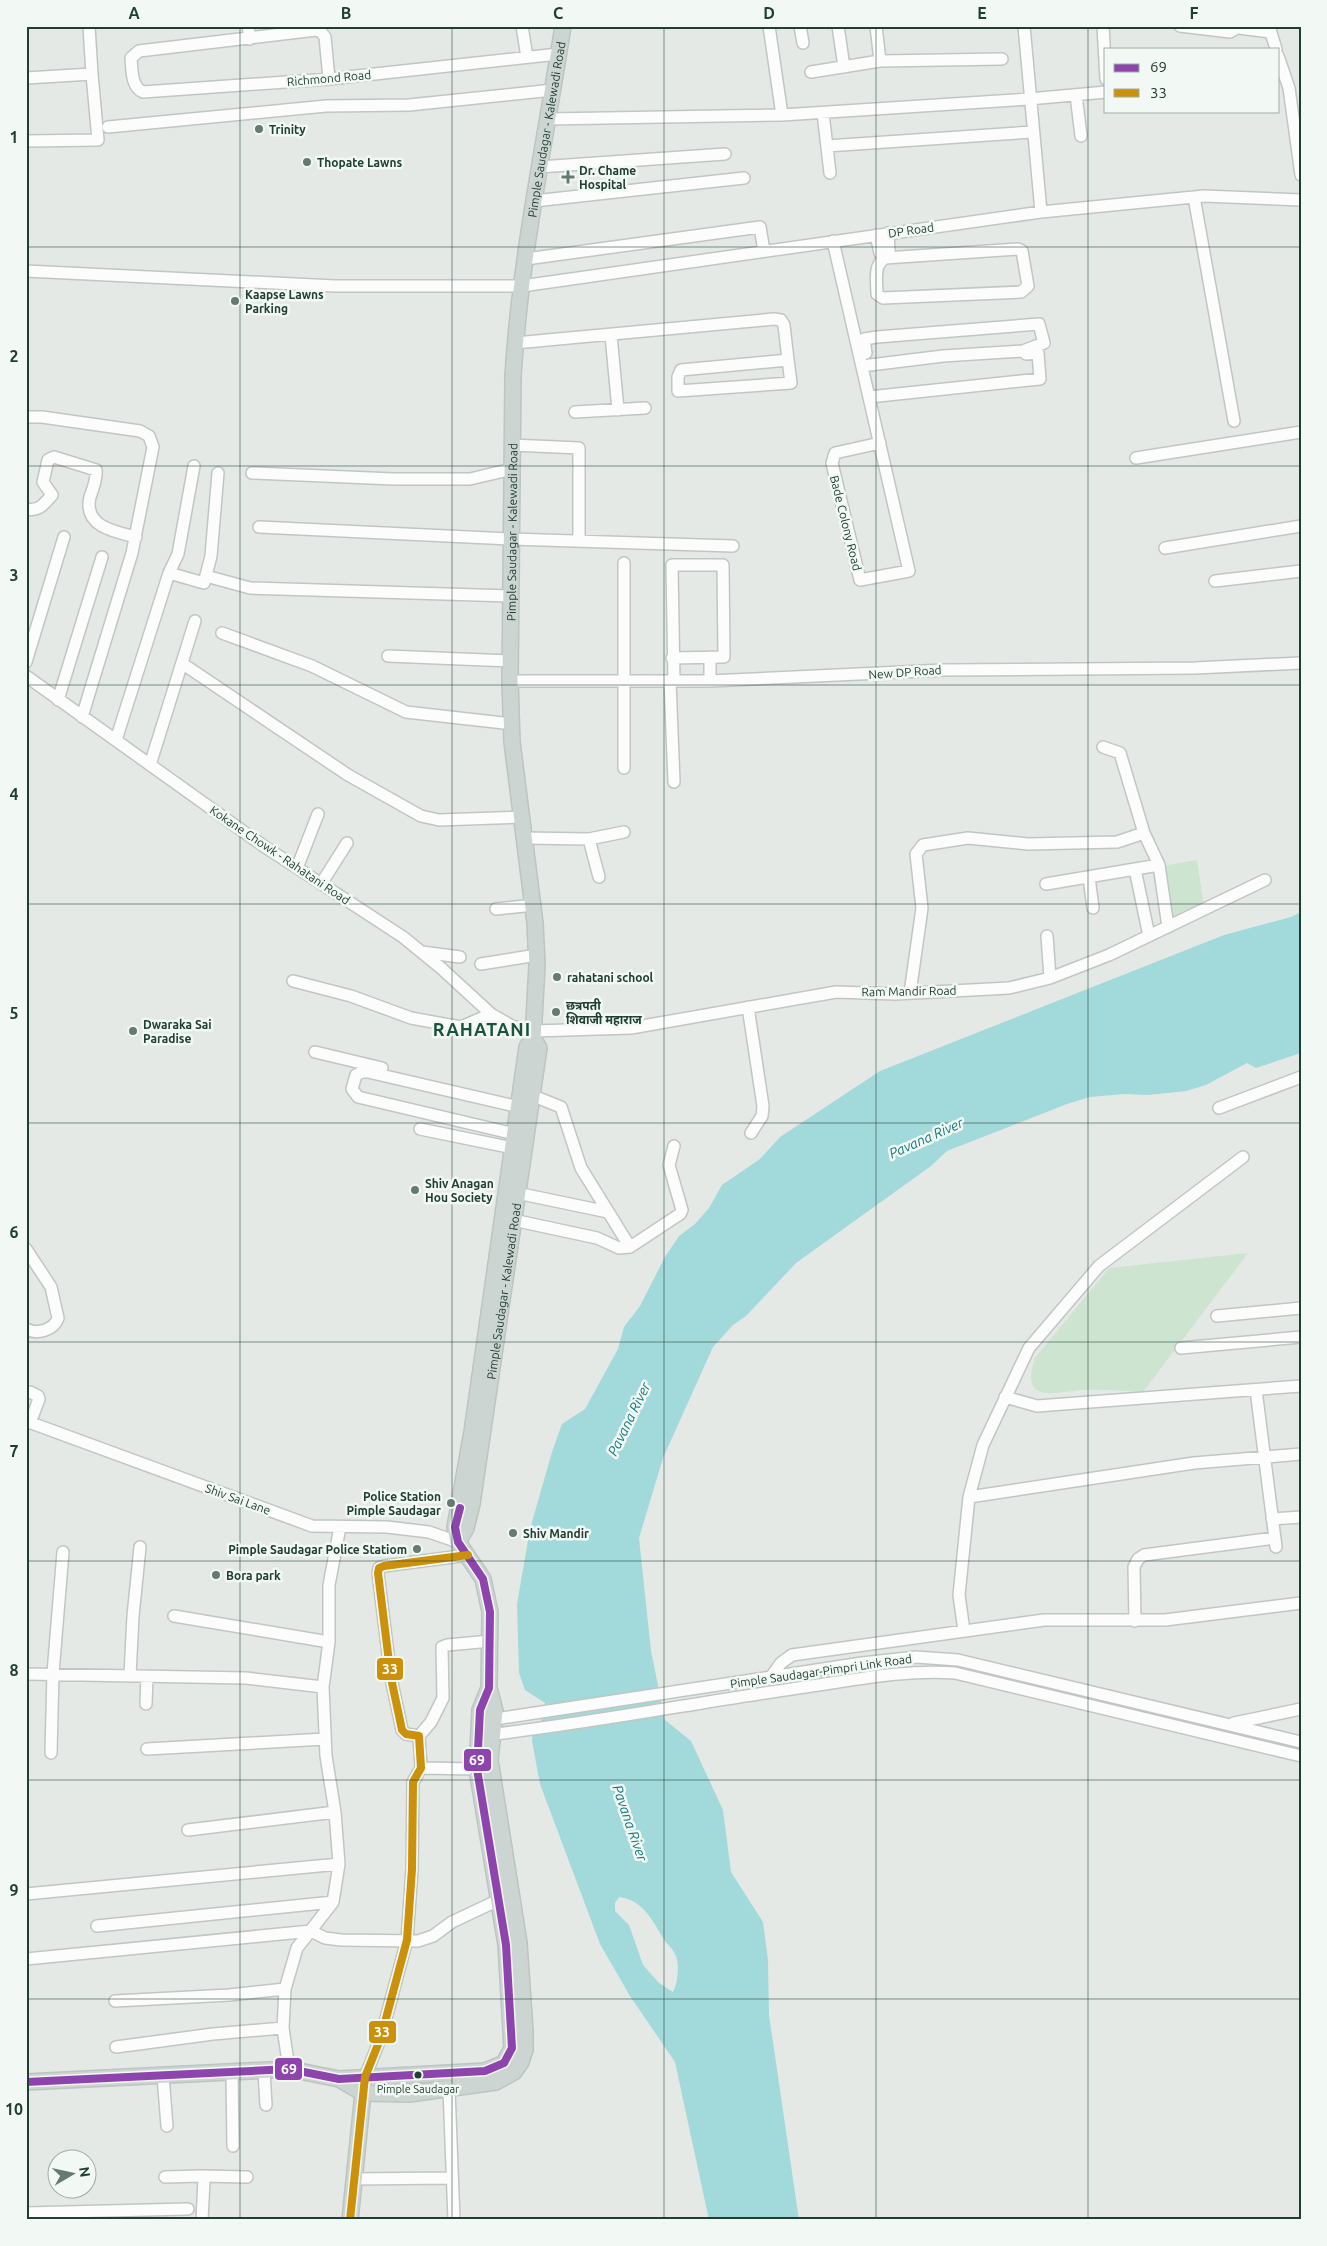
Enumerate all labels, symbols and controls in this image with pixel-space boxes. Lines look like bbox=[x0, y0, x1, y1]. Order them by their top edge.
text: A bbox=[128, 4, 140, 22]
text: B bbox=[341, 4, 351, 22]
text: C bbox=[553, 4, 563, 22]
text: D bbox=[763, 4, 775, 22]
text: E bbox=[977, 4, 987, 22]
text: F bbox=[1190, 4, 1199, 22]
street label: Pimple Saudagar - Kalewadi Road bbox=[525, 40, 567, 218]
legend bbox=[1104, 48, 1280, 112]
text: 69 bbox=[1150, 58, 1167, 75]
street label: Richmond Road bbox=[286, 68, 372, 88]
text: 33 bbox=[1150, 84, 1167, 101]
marker: Trinity bbox=[253, 123, 265, 135]
place label: Trinity bbox=[269, 123, 306, 136]
text: 1 bbox=[9, 128, 19, 146]
marker: Thopate Lawns bbox=[301, 156, 313, 168]
place label: Thopate Lawns bbox=[317, 156, 402, 169]
place label: Dr. Chame Hospital bbox=[579, 164, 636, 191]
marker: Dr. Chame Hospital bbox=[561, 170, 575, 184]
street label: DP Road bbox=[887, 220, 935, 240]
place label: Kaapse Lawns Parking bbox=[245, 288, 324, 315]
marker: Kaapse Lawns Parking bbox=[229, 295, 241, 307]
text: 2 bbox=[9, 347, 19, 365]
street label: Pimple Saudagar - Kalewadi Road bbox=[504, 443, 519, 621]
street label: Bade Colony Road bbox=[828, 474, 864, 572]
text: 3 bbox=[9, 566, 19, 584]
street label: New DP Road bbox=[868, 663, 942, 681]
text: 4 bbox=[9, 785, 19, 803]
street label: Kokane Chowk - Rahatani Road bbox=[208, 803, 352, 907]
marker: rahatani school bbox=[551, 971, 563, 983]
place label: rahatani school bbox=[567, 971, 654, 984]
street label: Ram Mandir Road bbox=[861, 984, 957, 998]
place label: छत्रपती शिवाजी महाराज bbox=[566, 998, 642, 1027]
text: 5 bbox=[9, 1004, 19, 1022]
marker: छत्रपती शिवाजी महाराज bbox=[550, 1006, 562, 1018]
place label: Dwaraka Sai Paradise bbox=[143, 1018, 212, 1045]
district label: RAHATANI bbox=[433, 1019, 531, 1039]
marker: Dwaraka Sai Paradise bbox=[127, 1025, 139, 1037]
water label: Pavana River bbox=[886, 1114, 966, 1162]
place label: Shiv Anagan Hou Society bbox=[425, 1177, 494, 1204]
marker: Shiv Anagan Hou Society bbox=[409, 1184, 421, 1196]
street label: Pimple Saudagar - Kalewadi Road bbox=[484, 1202, 523, 1380]
text: 6 bbox=[9, 1223, 19, 1241]
water label: Pavana River bbox=[604, 1379, 654, 1458]
text: 7 bbox=[9, 1442, 19, 1460]
street label: Shiv Sai Lane bbox=[204, 1481, 272, 1517]
place label: Police Station Pimple Saudagar bbox=[346, 1490, 441, 1517]
marker: Police Station Pimple Saudagar bbox=[445, 1497, 457, 1509]
marker: Shiv Mandir bbox=[507, 1527, 519, 1539]
place label: Shiv Mandir bbox=[523, 1527, 589, 1540]
place label: Pimple Saudagar Police Statiom bbox=[228, 1543, 407, 1556]
marker: Pimple Saudagar Police Statiom bbox=[411, 1543, 423, 1555]
marker: Bora park bbox=[210, 1569, 222, 1581]
place label: Bora park bbox=[226, 1569, 281, 1582]
street label: Pimple Saudagar-Pimpri Link Road bbox=[729, 1652, 913, 1690]
line badge: 33 bbox=[376, 1657, 404, 1681]
text: 8 bbox=[9, 1661, 19, 1679]
text: 33 bbox=[382, 1661, 398, 1677]
line badge: 69 bbox=[463, 1748, 492, 1772]
text: 69 bbox=[469, 1752, 485, 1768]
water label: Pavana River bbox=[609, 1783, 651, 1864]
text: 9 bbox=[9, 1881, 19, 1899]
line badge: 33 bbox=[368, 2020, 397, 2044]
text: 33 bbox=[374, 2024, 390, 2040]
line badge: 69 bbox=[274, 2057, 303, 2081]
text: 69 bbox=[281, 2061, 297, 2077]
marker: Pimple Saudagar bbox=[413, 2070, 423, 2080]
place label: Pimple Saudagar bbox=[377, 2083, 460, 2095]
text: 10 bbox=[5, 2100, 23, 2118]
north arrow bbox=[48, 2148, 98, 2198]
text: N bbox=[76, 2166, 94, 2178]

